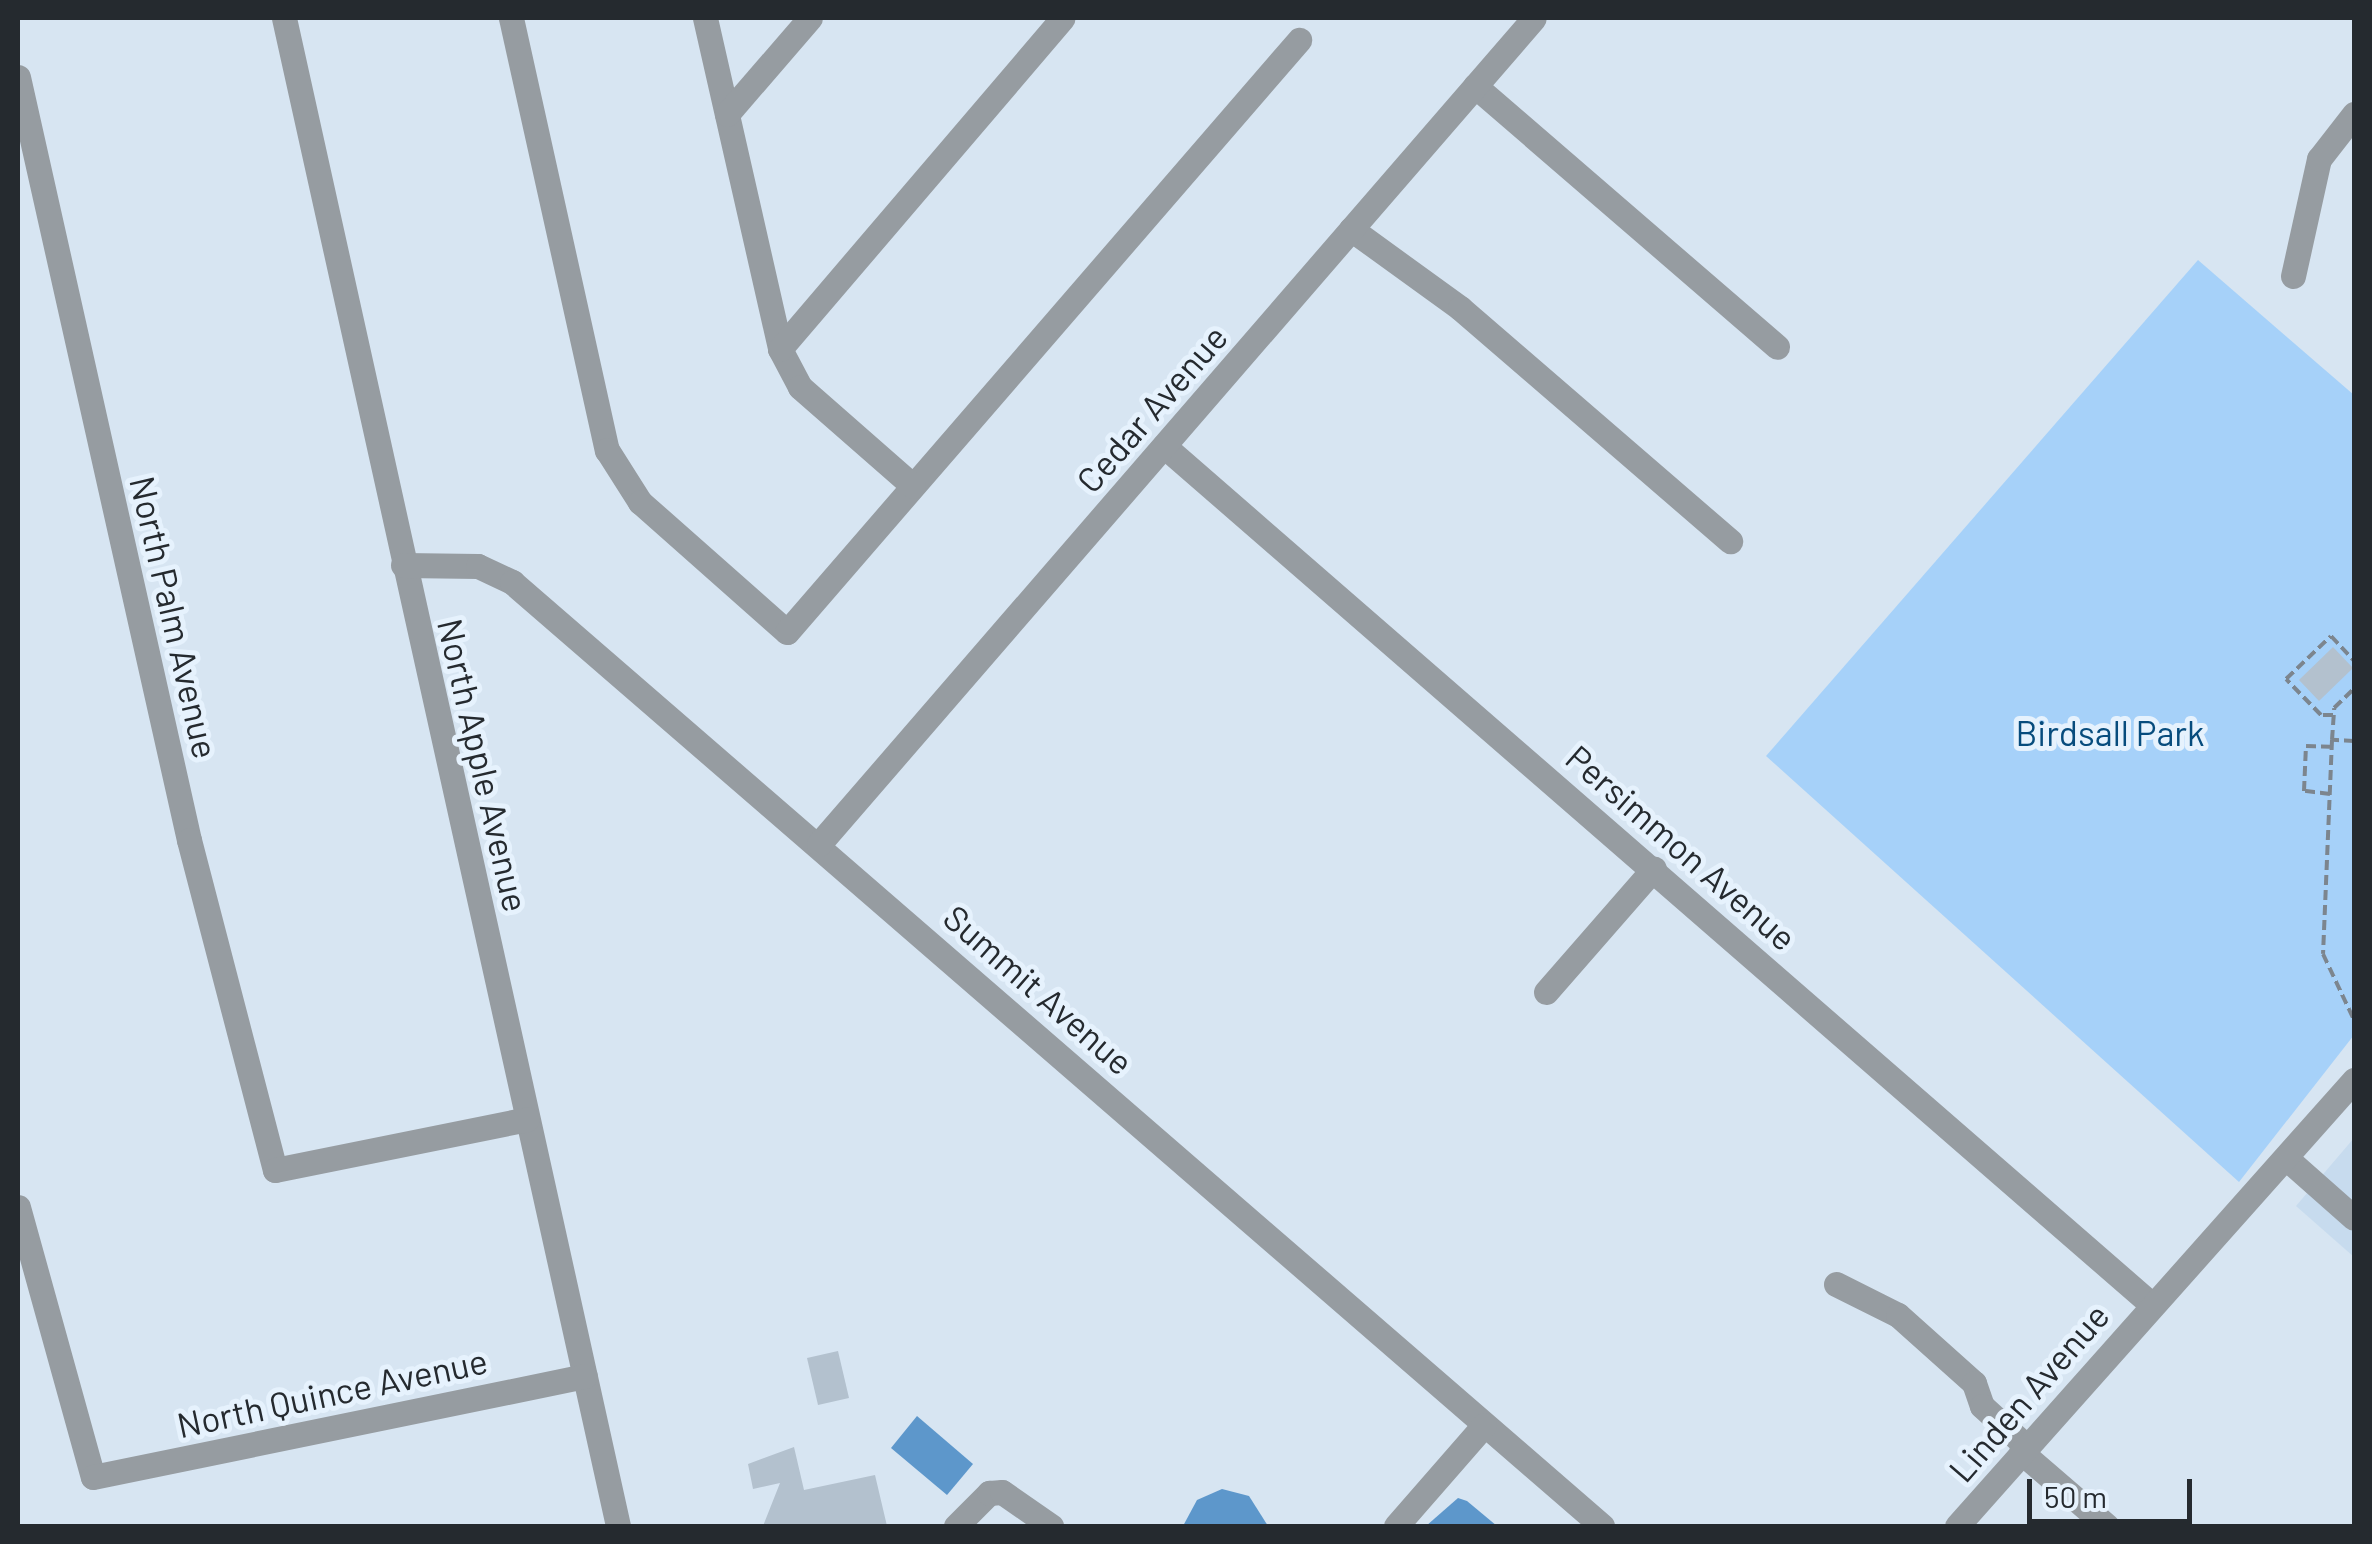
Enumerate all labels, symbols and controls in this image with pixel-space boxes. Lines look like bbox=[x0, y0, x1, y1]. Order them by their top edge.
street label: Cedar Avenue bbox=[1067, 316, 1235, 500]
street label: North Palm Avenue bbox=[122, 472, 228, 762]
street label: North Apple Avenue bbox=[430, 614, 538, 916]
park label: Birdsall Park bbox=[2015, 711, 2205, 753]
street label: Persimmon Avenue bbox=[1558, 736, 1806, 958]
street label: Summit Avenue bbox=[936, 895, 1142, 1083]
street label: Linden Avenue bbox=[1939, 1294, 2117, 1490]
street label: North Quince Avenue bbox=[173, 1339, 491, 1445]
scale bar bbox=[2032, 1459, 2197, 1521]
text: 50 m bbox=[2044, 1478, 2107, 1514]

